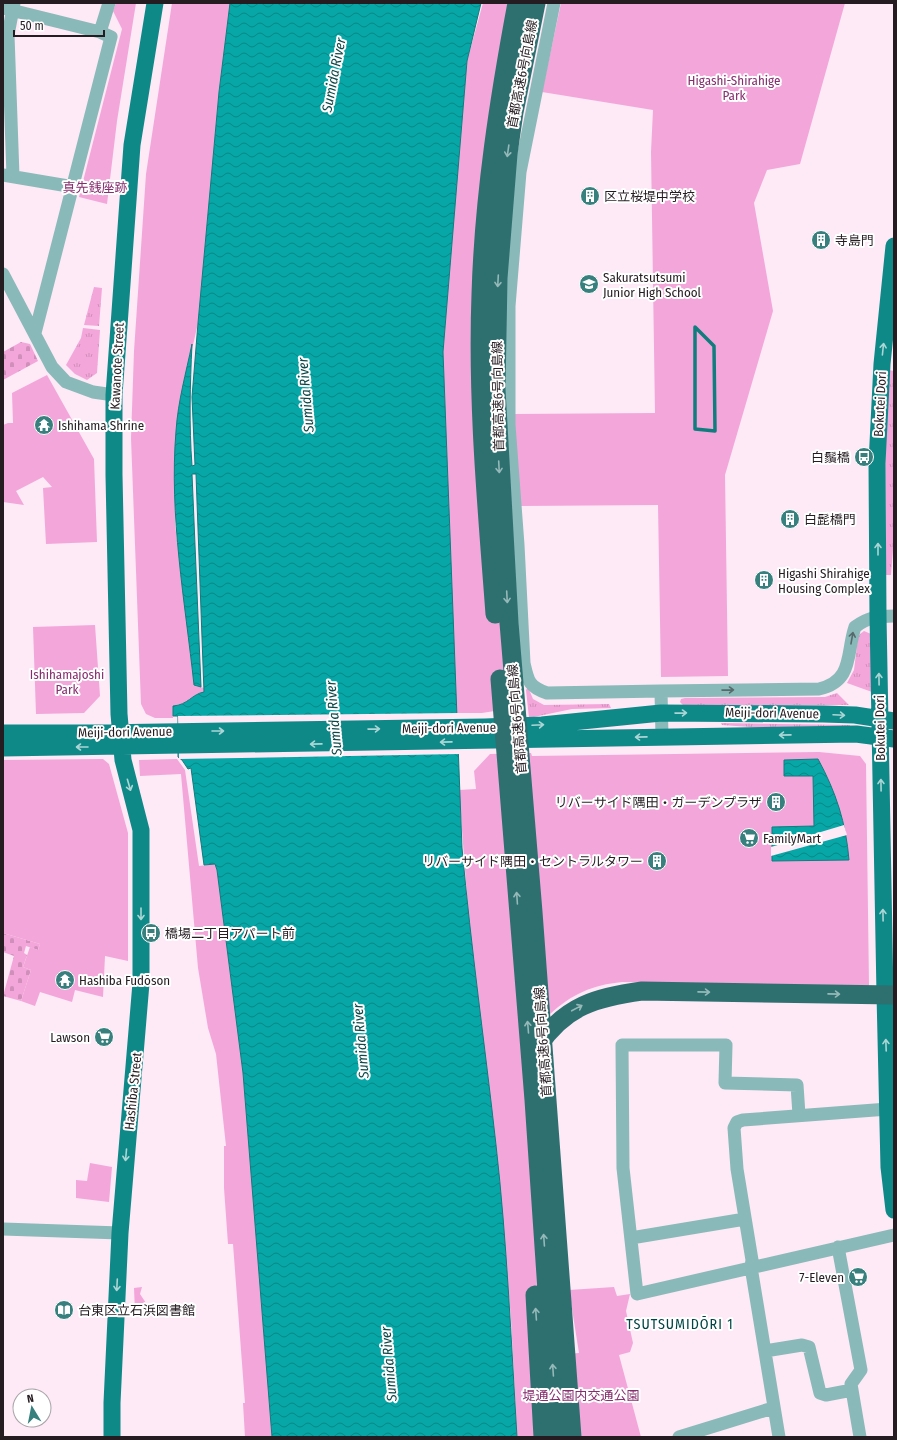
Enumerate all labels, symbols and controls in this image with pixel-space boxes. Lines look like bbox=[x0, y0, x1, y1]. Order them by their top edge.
scale bar bbox=[14, 12, 104, 38]
street label: 首都高速6号向島線 bbox=[504, 18, 540, 130]
text: 50 m bbox=[20, 19, 44, 33]
water label: Sumida River bbox=[318, 35, 350, 114]
park label: Higashi-Shirahige Park bbox=[688, 73, 780, 103]
one-way arrow bbox=[504, 145, 512, 158]
park label: 真先銭座跡 bbox=[62, 180, 128, 195]
building icon: 区立桜堤中学校 bbox=[579, 185, 601, 207]
place label: 区立桜堤中学校 bbox=[604, 189, 695, 204]
building icon: 寺島門 bbox=[810, 229, 832, 251]
place label: 寺島門 bbox=[835, 233, 874, 248]
place label: Sakuratsutsumi Junior High School bbox=[603, 270, 702, 300]
school or university icon: Sakuratsutsumi Junior High School bbox=[578, 273, 600, 295]
one-way arrow bbox=[494, 274, 501, 287]
street label: Kawanote Street bbox=[107, 321, 127, 410]
street label: 首都高速6号向島線 bbox=[490, 341, 506, 451]
one-way arrow bbox=[880, 343, 887, 356]
water label: Sumida River bbox=[294, 356, 318, 434]
street label: Bokutei Dori bbox=[871, 371, 889, 437]
temple icon: Ishihama Shrine bbox=[33, 414, 55, 436]
place label: Ishihama Shrine bbox=[58, 418, 144, 433]
bus stop icon: 白鬚橋 bbox=[853, 446, 875, 468]
place label: 白鬚橋 bbox=[811, 450, 850, 465]
one-way arrow bbox=[496, 460, 503, 473]
building icon: 白髭橋門 bbox=[779, 508, 801, 530]
place label: 白髭橋門 bbox=[804, 512, 856, 527]
one-way arrow bbox=[874, 543, 882, 556]
place label: Higashi Shirahige Housing Complex bbox=[778, 566, 870, 596]
building icon: Higashi Shirahige Housing Complex bbox=[753, 569, 775, 591]
one-way arrow bbox=[504, 590, 511, 603]
one-way arrow bbox=[848, 632, 856, 645]
street label: 首都高速6号向島線 bbox=[505, 663, 529, 775]
park label: Ishihamajoshi Park bbox=[30, 667, 104, 697]
one-way arrow bbox=[876, 673, 883, 686]
water label: Sumida River bbox=[322, 679, 346, 757]
one-way arrow bbox=[721, 686, 734, 694]
street label: Bokutei Dori bbox=[872, 695, 888, 761]
street label: Meiji-dori Avenue bbox=[725, 705, 819, 721]
one-way arrow bbox=[674, 709, 687, 717]
one-way arrow bbox=[832, 711, 845, 718]
street label: Meiji-dori Avenue bbox=[402, 720, 496, 736]
one-way arrow bbox=[531, 722, 544, 729]
street label: Meiji-dori Avenue bbox=[78, 724, 172, 740]
one-way arrow bbox=[367, 725, 380, 733]
one-way arrow bbox=[211, 727, 224, 735]
one-way arrow bbox=[779, 731, 792, 739]
one-way arrow bbox=[635, 733, 648, 741]
one-way arrow bbox=[440, 738, 453, 746]
one-way arrow bbox=[310, 740, 323, 748]
one-way arrow bbox=[76, 743, 89, 751]
one-way arrow bbox=[126, 778, 133, 791]
one-way arrow bbox=[877, 779, 885, 792]
building icon: リバーサイド隅田・ガーデンプラザ bbox=[765, 791, 787, 813]
place label: リバーサイド隅田・ガーデンプラザ bbox=[555, 795, 762, 810]
supermarket icon: FamilyMart bbox=[738, 827, 760, 849]
place label: FamilyMart bbox=[763, 831, 822, 846]
building icon: リバーサイド隅田・セントラルタワー bbox=[646, 850, 668, 872]
place label: リバーサイド隅田・セントラルタワー bbox=[422, 854, 643, 869]
one-way arrow bbox=[514, 891, 521, 904]
one-way arrow bbox=[137, 907, 145, 920]
one-way arrow bbox=[880, 909, 887, 922]
bus stop icon: 橋場二丁目アパート前 bbox=[140, 922, 162, 944]
place label: 橋場二丁目アパート前 bbox=[165, 926, 295, 941]
temple icon: Hashiba Fudōson bbox=[54, 969, 76, 991]
place label: Hashiba Fudōson bbox=[79, 973, 170, 988]
street label: 首都高速6号向島線 bbox=[532, 986, 554, 1098]
one-way arrow bbox=[697, 988, 710, 996]
one-way arrow bbox=[827, 990, 840, 998]
water label: Sumida River bbox=[349, 1002, 373, 1080]
one-way arrow bbox=[571, 1004, 583, 1012]
one-way arrow bbox=[524, 1021, 531, 1034]
supermarket icon: Lawson bbox=[93, 1026, 115, 1048]
place label: Lawson bbox=[50, 1030, 90, 1045]
one-way arrow bbox=[883, 1039, 890, 1052]
street label: Hashiba Street bbox=[121, 1051, 145, 1131]
one-way arrow bbox=[123, 1148, 130, 1161]
one-way arrow bbox=[540, 1234, 547, 1247]
supermarket icon: 7-Eleven bbox=[847, 1266, 869, 1288]
place label: 7-Eleven bbox=[799, 1270, 844, 1285]
one-way arrow bbox=[114, 1278, 121, 1291]
library icon: 台東区立石浜図書館 bbox=[53, 1299, 75, 1321]
place label: 台東区立石浜図書館 bbox=[78, 1303, 195, 1318]
one-way arrow bbox=[532, 1308, 539, 1321]
district label: TSUTSUMIDŌRI 1 bbox=[626, 1316, 734, 1333]
water label: Sumida River bbox=[377, 1325, 401, 1403]
one-way arrow bbox=[550, 1364, 557, 1377]
north arrow bbox=[12, 1388, 52, 1428]
park label: 堤通公園内交通公園 bbox=[522, 1388, 640, 1403]
text: N bbox=[26, 1392, 35, 1406]

